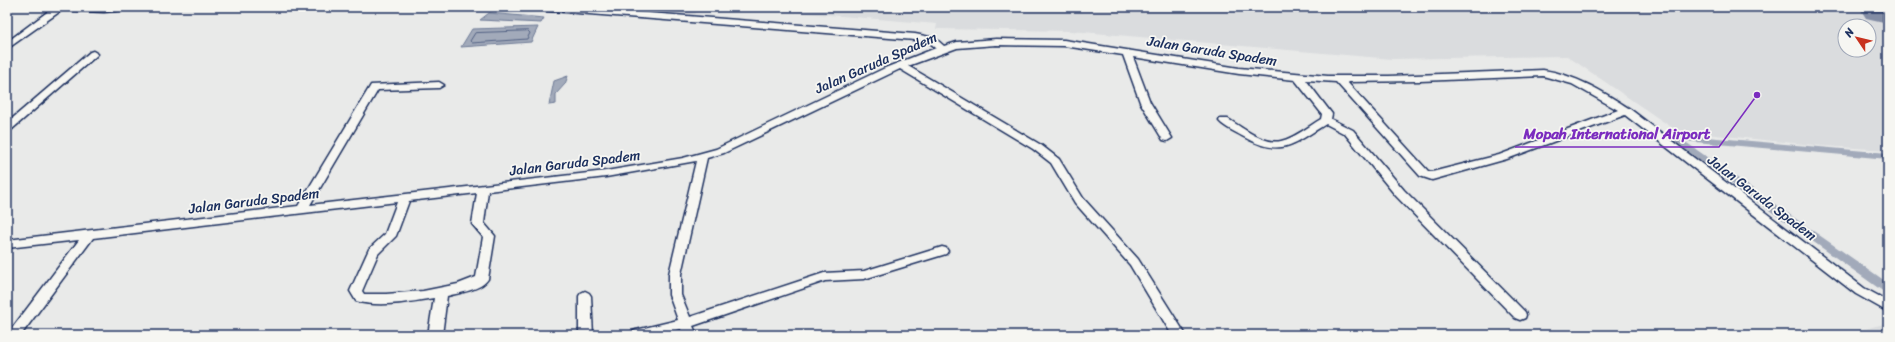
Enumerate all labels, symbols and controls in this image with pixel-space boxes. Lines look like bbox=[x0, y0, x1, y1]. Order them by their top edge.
north arrow bbox=[1837, 18, 1877, 58]
text: N bbox=[1839, 24, 1859, 42]
street label: Jalan Garuda Spadem bbox=[810, 25, 941, 102]
street label: Jalan Garuda Spadem bbox=[1144, 28, 1279, 74]
callout: Mopah International Airport bbox=[1515, 120, 1719, 147]
text: Mopah International Airport bbox=[1523, 121, 1711, 147]
street label: Jalan Garuda Spadem bbox=[507, 143, 642, 184]
street label: Jalan Garuda Spadem bbox=[1701, 148, 1822, 248]
street label: Jalan Garuda Spadem bbox=[186, 181, 321, 222]

